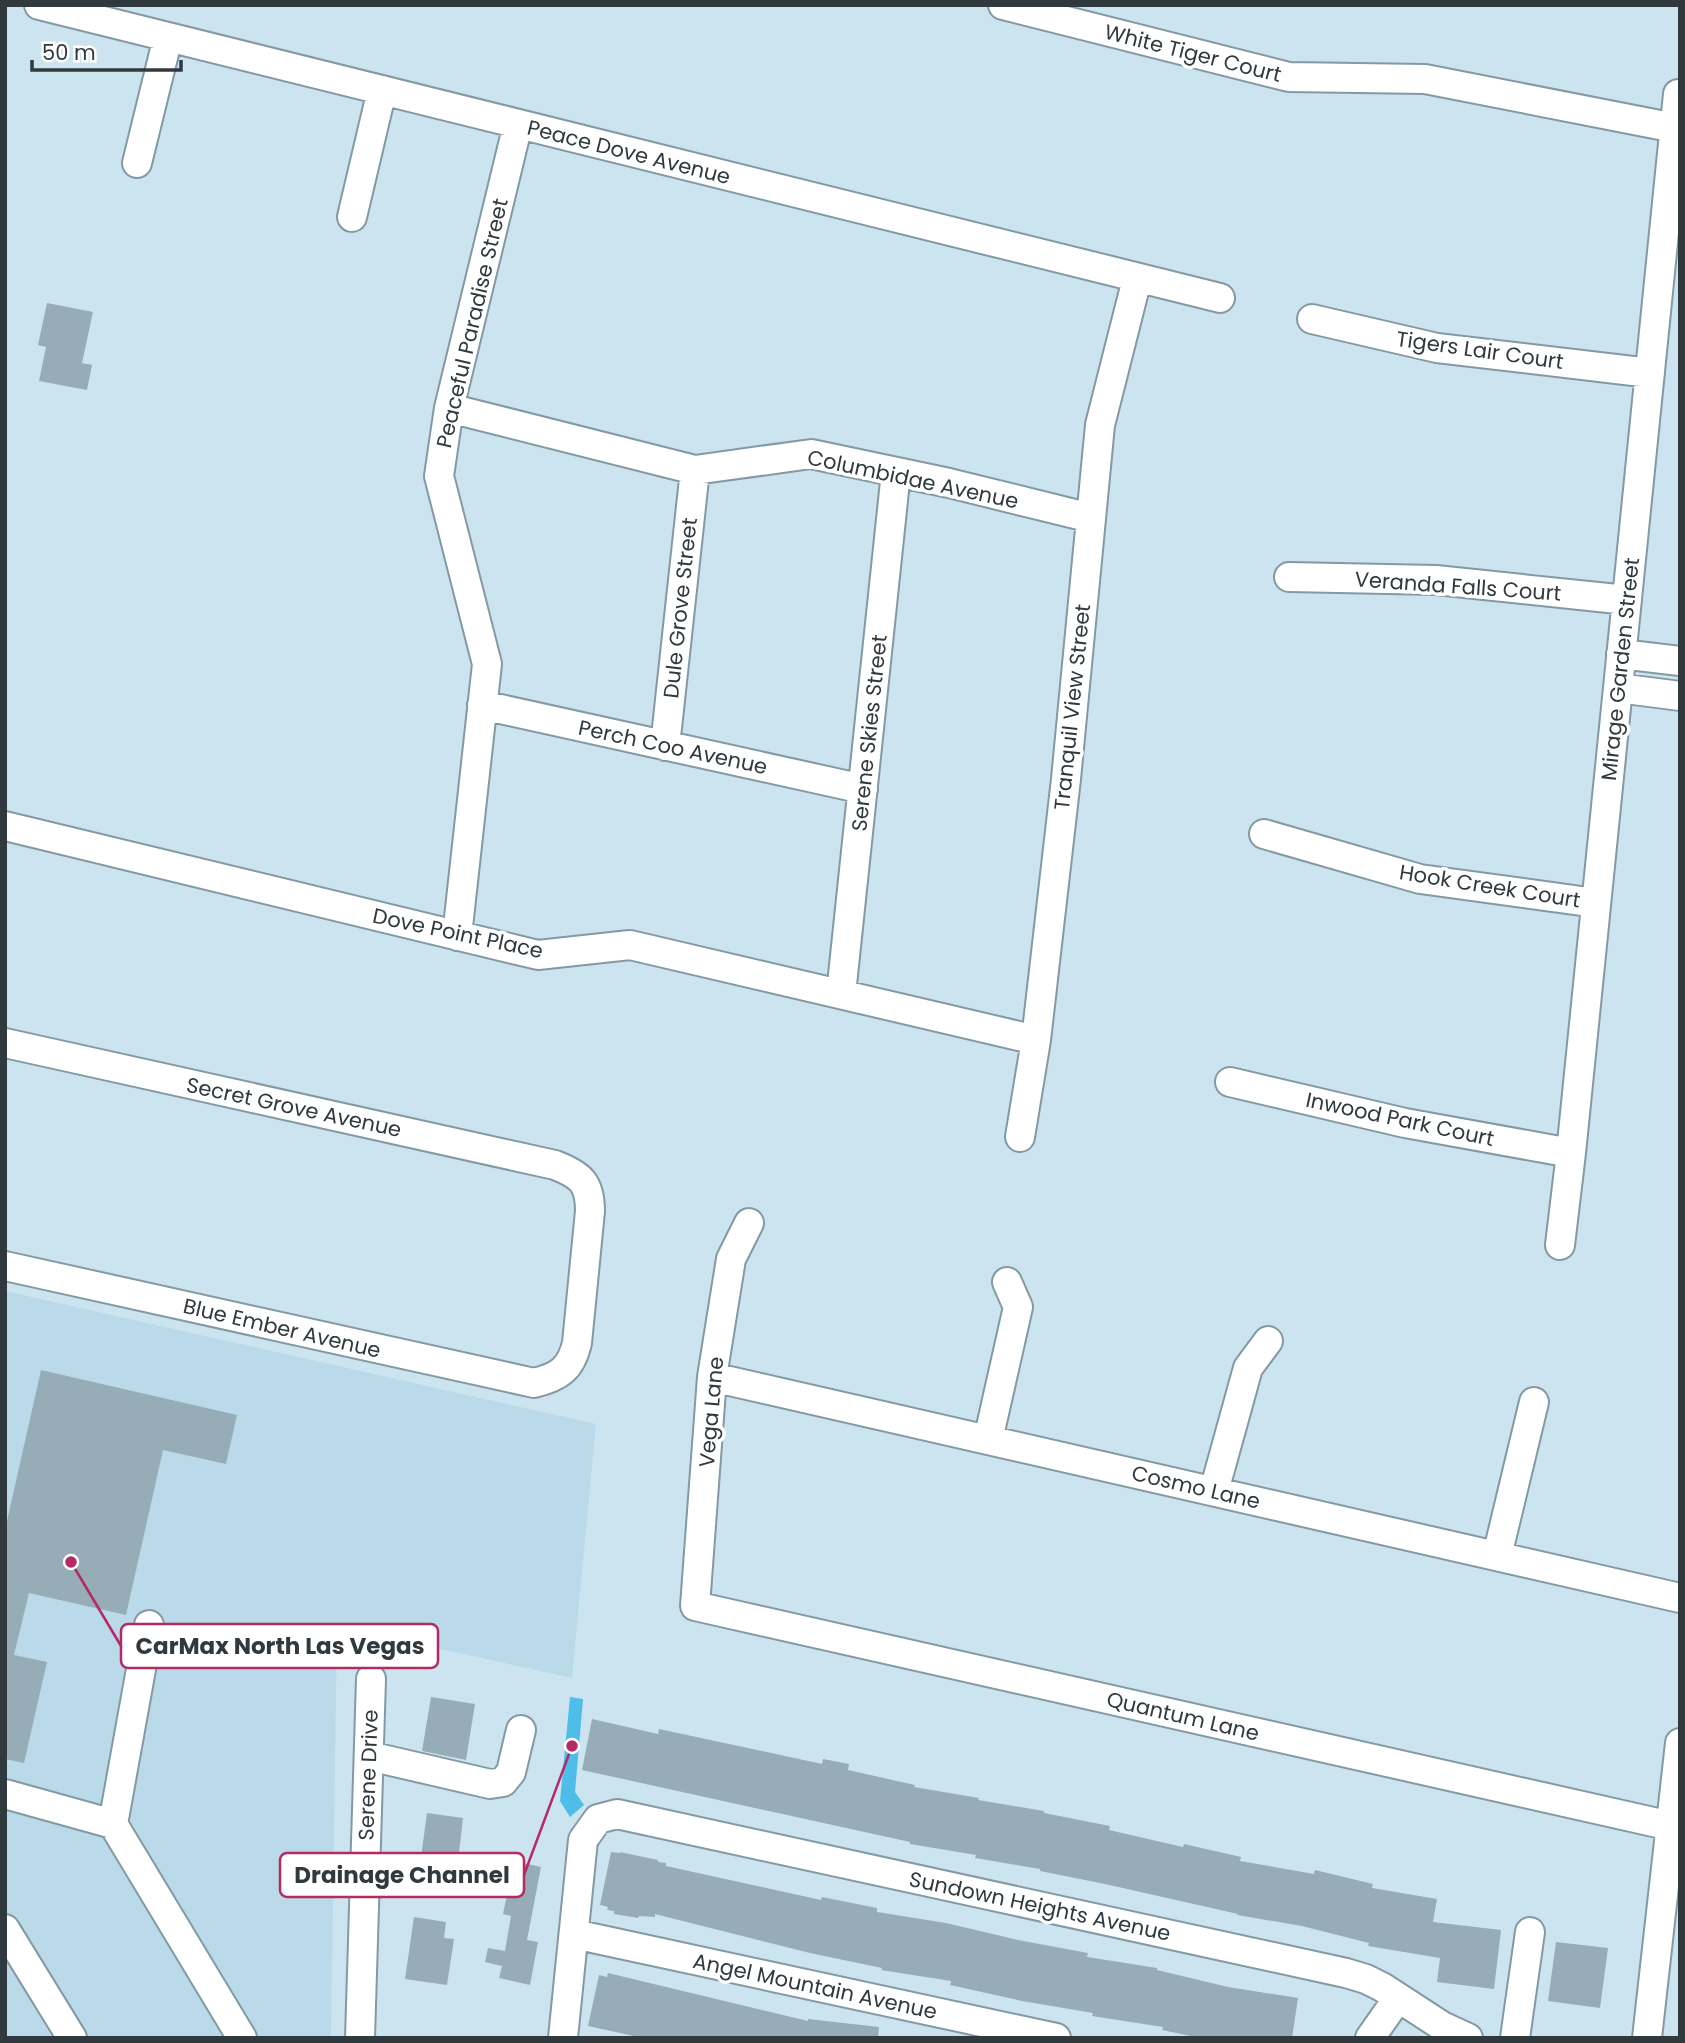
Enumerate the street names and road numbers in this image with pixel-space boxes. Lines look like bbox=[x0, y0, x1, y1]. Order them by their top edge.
street label: White Tiger Court bbox=[1102, 17, 1284, 89]
street label: Peace Dove Avenue bbox=[524, 113, 734, 191]
street label: Peaceful Paradise Street bbox=[429, 195, 515, 451]
street label: Tigers Lair Court bbox=[1395, 324, 1565, 376]
street label: Columbidae Avenue bbox=[805, 442, 1021, 516]
street label: Dule Grove Street bbox=[656, 516, 704, 700]
street label: Mirage Garden Street bbox=[1594, 556, 1646, 782]
street label: Veranda Falls Court bbox=[1354, 564, 1562, 608]
street label: Tranquil View Street bbox=[1047, 602, 1097, 812]
street label: Serene Skies Street bbox=[844, 633, 894, 833]
street label: Perch Coo Avenue bbox=[576, 713, 770, 781]
street label: Hook Creek Court bbox=[1397, 857, 1583, 915]
street label: Dove Point Place bbox=[370, 901, 546, 965]
street label: Secret Grove Avenue bbox=[184, 1070, 404, 1144]
street label: Inwood Park Court bbox=[1303, 1085, 1497, 1153]
street label: Blue Ember Avenue bbox=[180, 1291, 384, 1365]
street label: Vega Lane bbox=[692, 1355, 730, 1469]
street label: Cosmo Lane bbox=[1129, 1458, 1263, 1516]
street label: Quantum Lane bbox=[1104, 1684, 1262, 1748]
street label: Serene Drive bbox=[351, 1709, 385, 1841]
street label: Sundown Heights Avenue bbox=[907, 1864, 1173, 1948]
street label: Angel Mountain Avenue bbox=[690, 1946, 940, 2026]

